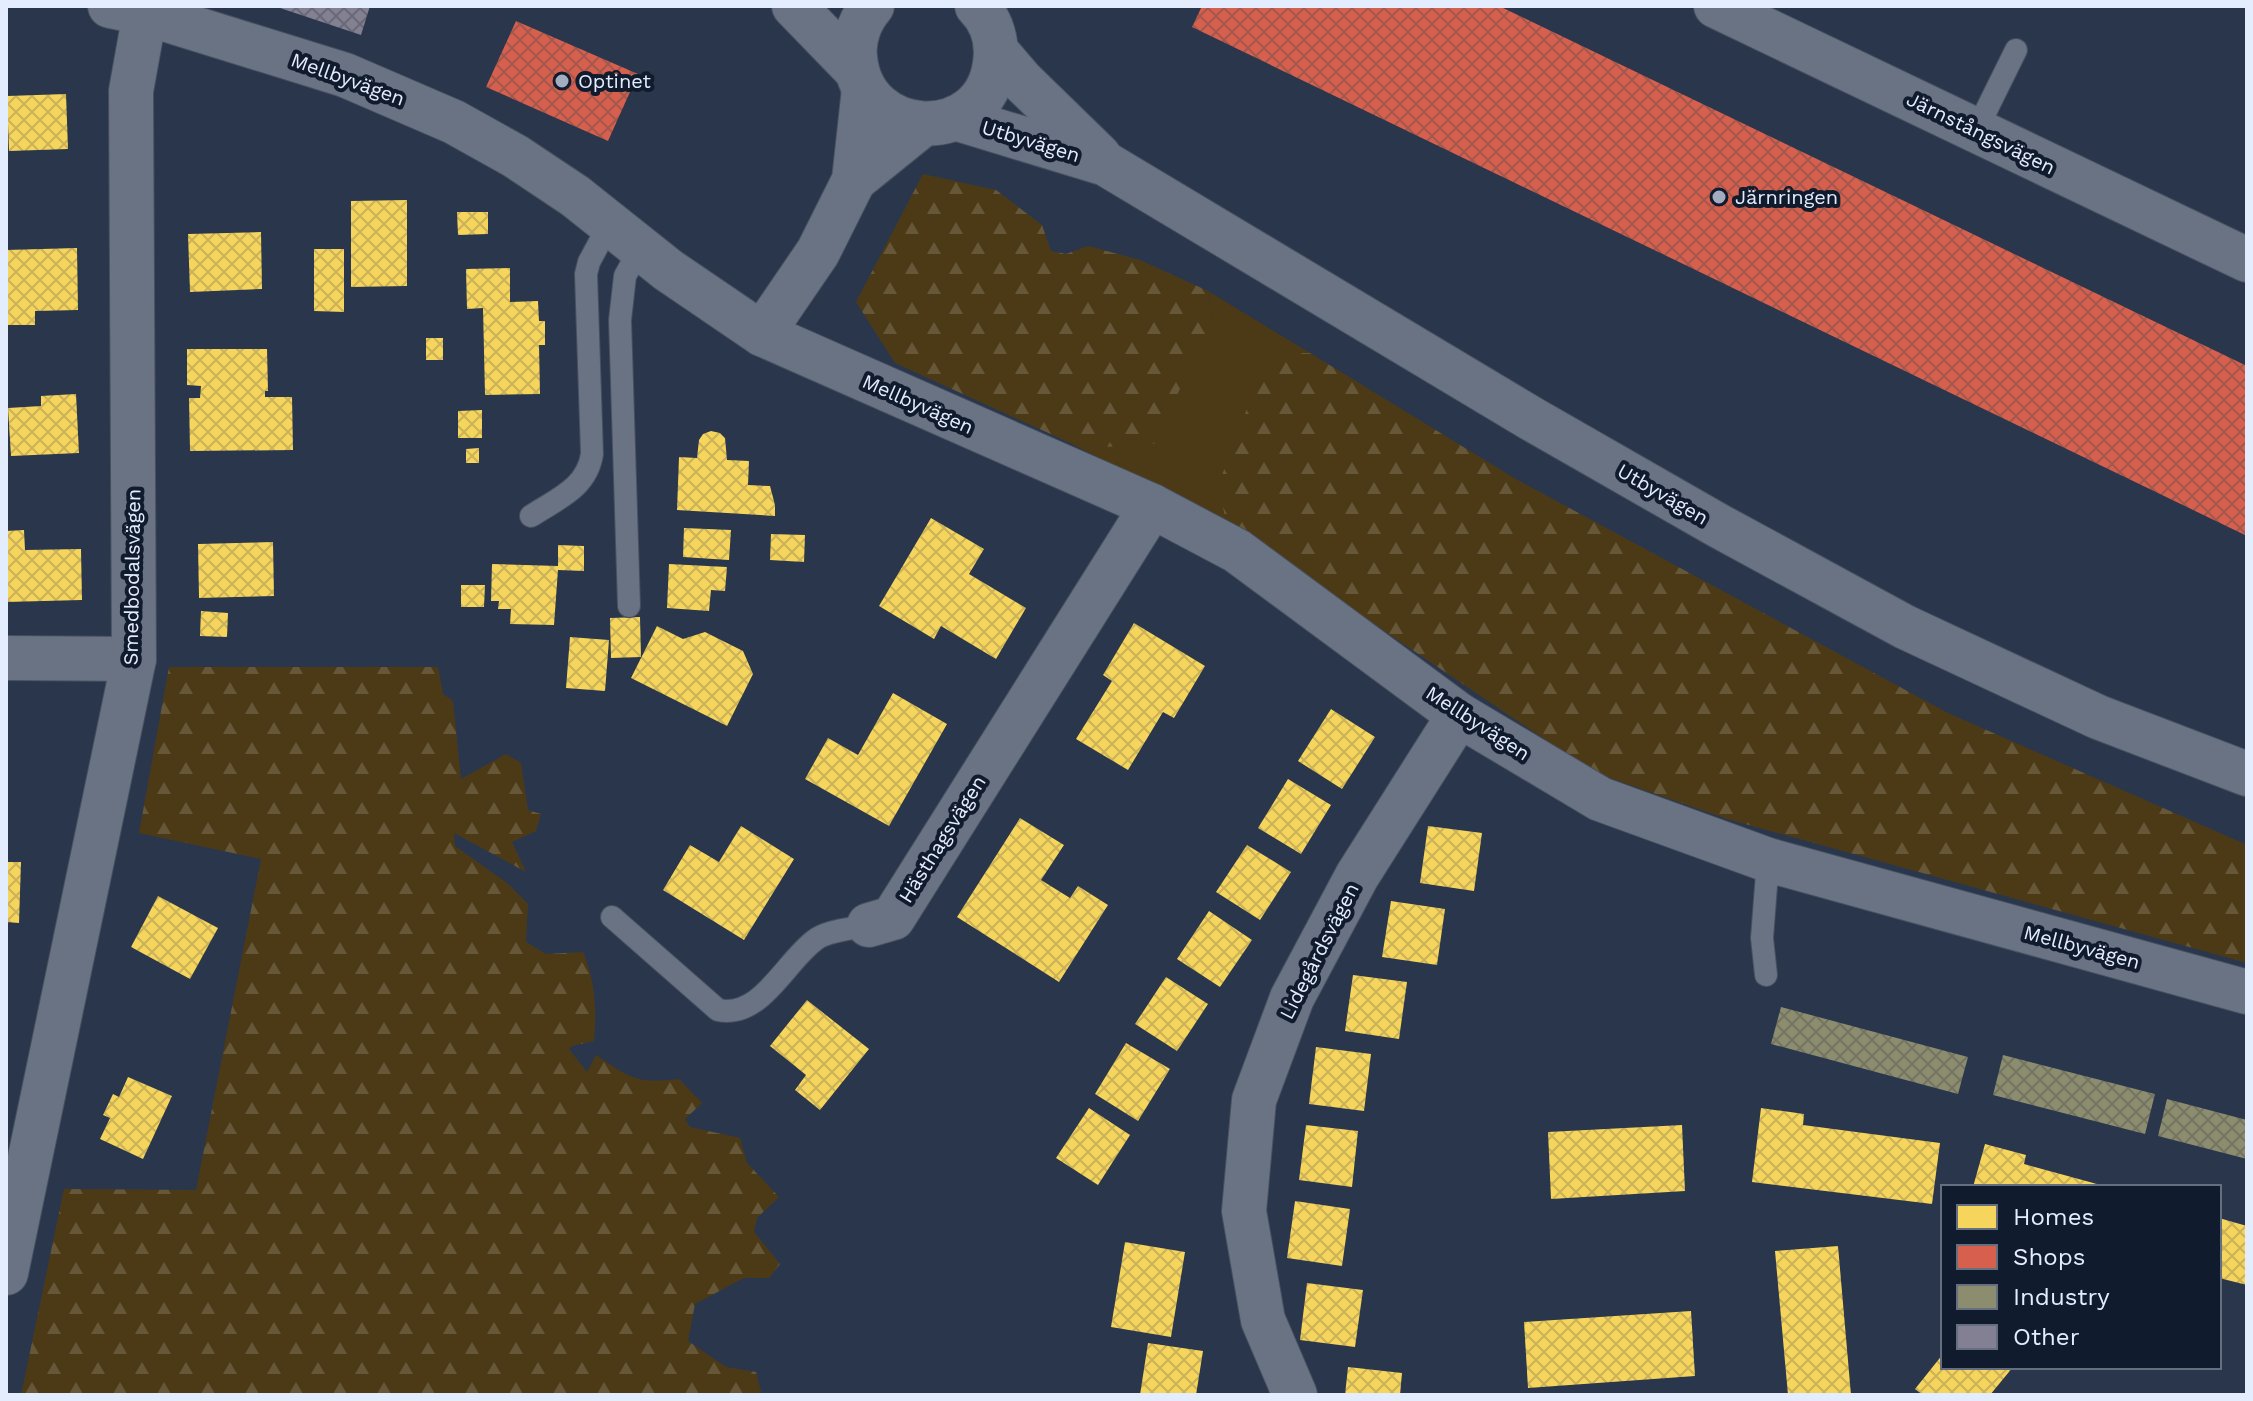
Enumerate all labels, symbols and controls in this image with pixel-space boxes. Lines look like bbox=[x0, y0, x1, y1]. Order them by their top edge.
street label: Mellbyvägen bbox=[288, 47, 408, 111]
place label: Optinet bbox=[578, 69, 652, 93]
marker: Optinet bbox=[553, 72, 571, 90]
street label: Järnstångsvägen bbox=[1903, 87, 2059, 179]
street label: Utbyvägen bbox=[979, 115, 1083, 167]
place label: Järnringen bbox=[1735, 185, 1838, 209]
marker: Järnringen bbox=[1710, 188, 1728, 206]
street label: Mellbyvägen bbox=[859, 369, 977, 439]
street label: Utbyvägen bbox=[1613, 458, 1713, 530]
street label: Smedbodalsvägen bbox=[118, 488, 146, 666]
street label: Mellbyvägen bbox=[1421, 680, 1535, 766]
street label: Hästhagsvägen bbox=[893, 771, 991, 907]
street label: Lidegårdsvägen bbox=[1274, 879, 1364, 1023]
street label: Mellbyvägen bbox=[2021, 920, 2143, 974]
legend bbox=[1941, 1185, 2221, 1369]
text: Homes bbox=[2013, 1203, 2094, 1231]
text: Shops bbox=[2013, 1243, 2085, 1271]
text: Industry bbox=[2013, 1283, 2110, 1311]
text: Other bbox=[2013, 1323, 2080, 1351]

